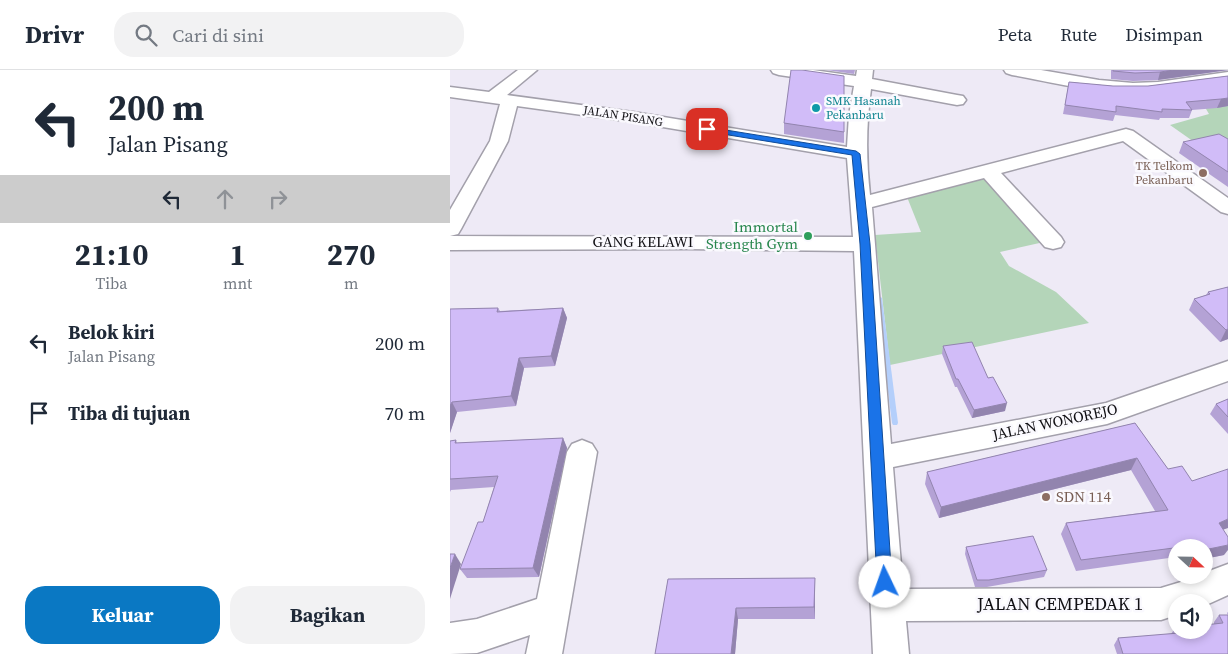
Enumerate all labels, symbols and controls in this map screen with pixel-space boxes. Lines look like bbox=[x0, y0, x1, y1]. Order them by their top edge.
search box bbox=[114, 12, 464, 57]
text: Drivr bbox=[25, 18, 84, 51]
icon: search bbox=[132, 21, 160, 49]
text: Cari di sini bbox=[172, 22, 264, 48]
text: Peta bbox=[998, 22, 1032, 47]
text: Rute bbox=[1060, 22, 1097, 47]
text: Disimpan bbox=[1125, 22, 1203, 47]
text: 200 m bbox=[108, 84, 204, 132]
icon: left bbox=[25, 90, 90, 155]
place label: SMK Hasanah Pekanbaru bbox=[826, 93, 901, 123]
street label: JALAN PISANG bbox=[581, 102, 664, 130]
marker: SMK Hasanah Pekanbaru bbox=[810, 102, 822, 114]
pin bbox=[686, 108, 728, 150]
icon: arrive bbox=[693, 115, 721, 143]
text: Jalan Pisang bbox=[108, 129, 228, 159]
place label: TK Telkom Pekanbaru bbox=[1135, 158, 1193, 188]
marker: TK Telkom Pekanbaru bbox=[1197, 167, 1209, 179]
icon: left bbox=[158, 185, 186, 213]
icon: ahead bbox=[211, 185, 239, 213]
icon: right bbox=[264, 185, 292, 213]
place label: Immortal Strength Gym bbox=[706, 216, 799, 254]
marker: Immortal Strength Gym bbox=[802, 230, 814, 242]
street label: GANG KELAWI bbox=[593, 231, 693, 252]
text: 21:10 bbox=[74, 234, 149, 275]
text: 1 bbox=[230, 234, 246, 275]
text: 270 bbox=[327, 234, 376, 275]
text: Tiba bbox=[96, 272, 127, 294]
text: mnt bbox=[223, 272, 252, 294]
text: m bbox=[344, 272, 358, 294]
text: Belok kiri bbox=[68, 319, 155, 345]
icon: left bbox=[25, 329, 53, 357]
text: 200 m bbox=[375, 330, 425, 356]
text: Jalan Pisang bbox=[68, 345, 155, 367]
street label: JALAN WONOREJO bbox=[989, 398, 1119, 445]
icon: arrive bbox=[25, 399, 53, 427]
text: Tiba di tujuan bbox=[68, 400, 190, 426]
text: 70 m bbox=[384, 400, 425, 426]
place label: SDN 114 bbox=[1056, 486, 1111, 507]
marker: SDN 114 bbox=[1040, 491, 1052, 503]
north arrow bbox=[1168, 539, 1212, 584]
map controls bbox=[1168, 539, 1213, 639]
position arrow bbox=[858, 555, 910, 607]
button: Keluar bbox=[25, 586, 220, 644]
button: Bagikan bbox=[230, 586, 425, 644]
street label: JALAN CEMPEDAK 1 bbox=[976, 591, 1143, 616]
button: sound bbox=[1168, 594, 1213, 639]

